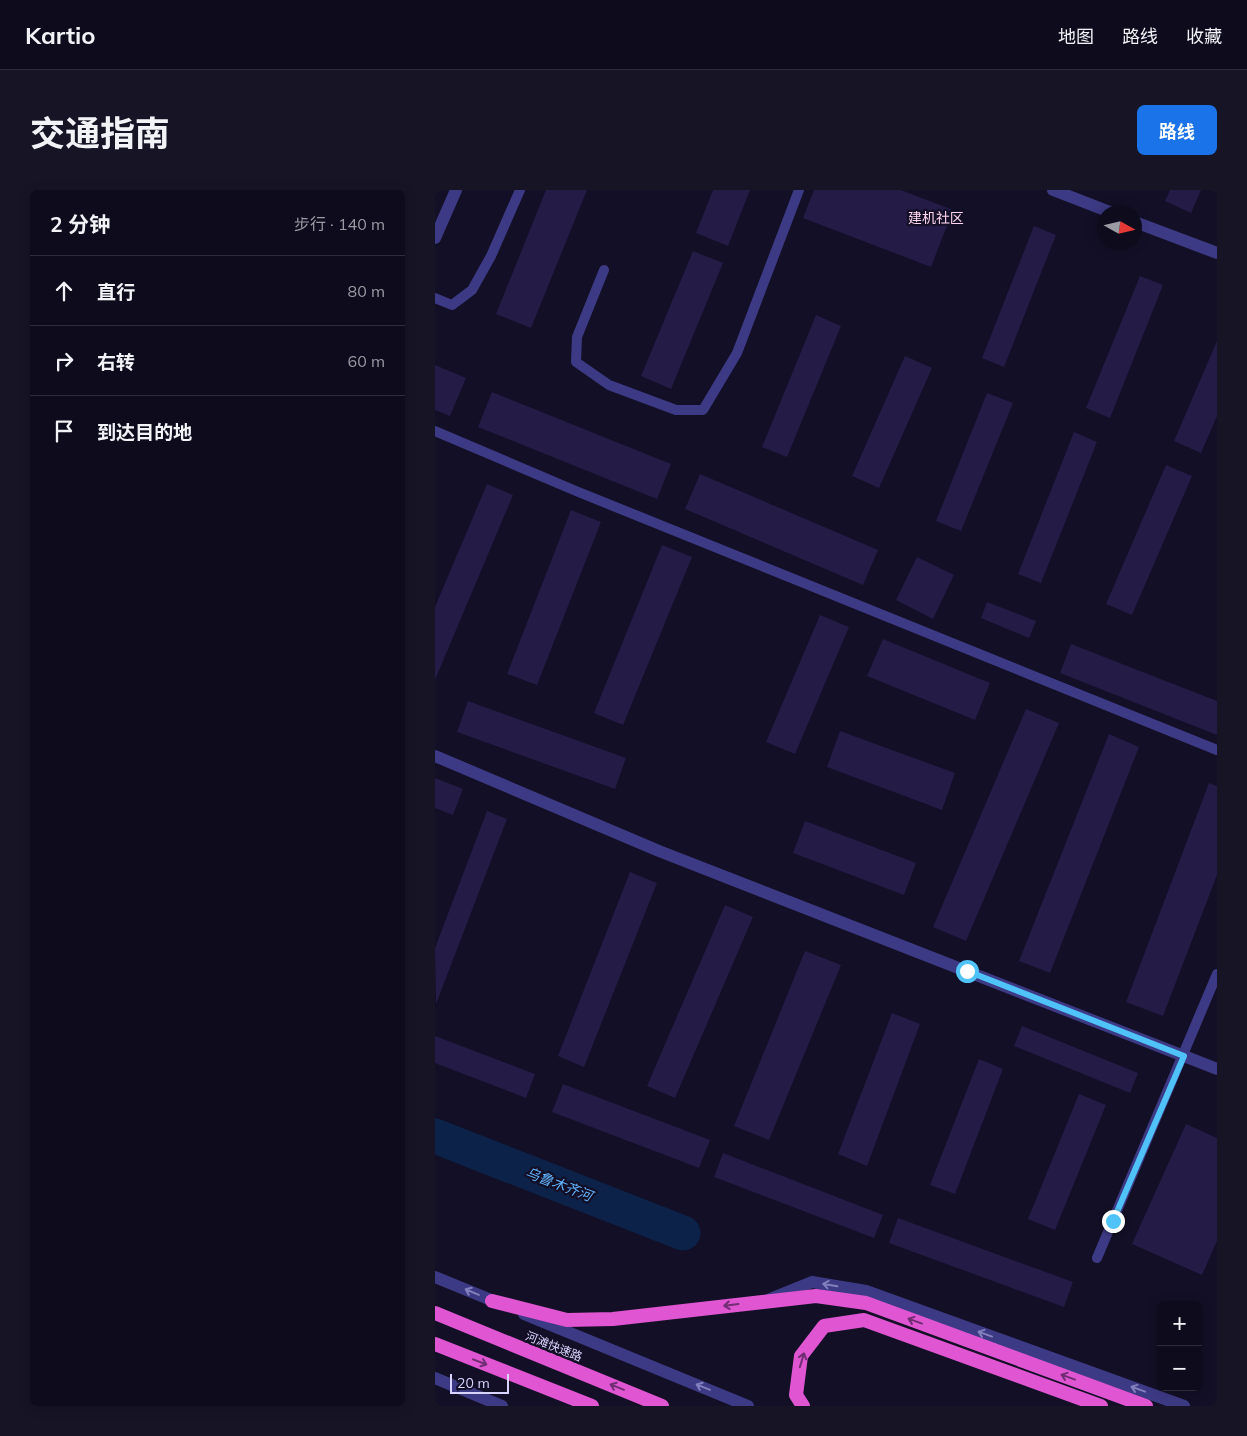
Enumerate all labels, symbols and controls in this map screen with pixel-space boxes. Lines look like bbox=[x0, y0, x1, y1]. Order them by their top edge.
text: Kartio bbox=[25, 20, 96, 50]
text: 地图 bbox=[1058, 25, 1094, 48]
text: 路线 bbox=[1122, 25, 1158, 48]
text: 收藏 bbox=[1186, 25, 1222, 48]
button: 路线 bbox=[1137, 105, 1217, 155]
text: 交通指南 bbox=[30, 111, 170, 155]
north arrow bbox=[1097, 205, 1142, 250]
district label: 建机社区 bbox=[908, 209, 964, 227]
text: 2 分钟 bbox=[50, 211, 110, 237]
text: 步行 · 140 m bbox=[294, 214, 385, 234]
icon: ahead bbox=[50, 277, 78, 305]
text: 直行 bbox=[97, 280, 135, 304]
text: 80 m bbox=[348, 281, 385, 301]
icon: right bbox=[50, 347, 78, 375]
text: 右转 bbox=[97, 350, 135, 374]
text: 60 m bbox=[348, 351, 385, 371]
icon: arrive bbox=[50, 417, 78, 445]
text: 到达目的地 bbox=[97, 420, 192, 444]
route start bbox=[956, 960, 979, 983]
water label: 乌鲁木齐河 bbox=[523, 1163, 598, 1206]
route end bbox=[1102, 1210, 1125, 1233]
one-way arrow bbox=[823, 1279, 839, 1289]
one-way arrow bbox=[465, 1287, 480, 1297]
one-way arrow bbox=[723, 1300, 739, 1310]
map controls bbox=[1157, 1301, 1202, 1391]
button: + bbox=[1157, 1301, 1202, 1346]
one-way arrow bbox=[908, 1316, 923, 1326]
street label: 河滩快速路 bbox=[523, 1328, 585, 1364]
one-way arrow bbox=[978, 1329, 993, 1338]
button: − bbox=[1157, 1346, 1202, 1391]
one-way arrow bbox=[798, 1352, 808, 1368]
one-way arrow bbox=[472, 1358, 487, 1367]
scale bar bbox=[450, 1371, 509, 1394]
one-way arrow bbox=[1060, 1372, 1076, 1381]
text: 20 m bbox=[457, 1374, 490, 1392]
one-way arrow bbox=[610, 1382, 625, 1392]
one-way arrow bbox=[696, 1382, 711, 1392]
one-way arrow bbox=[1130, 1384, 1146, 1393]

